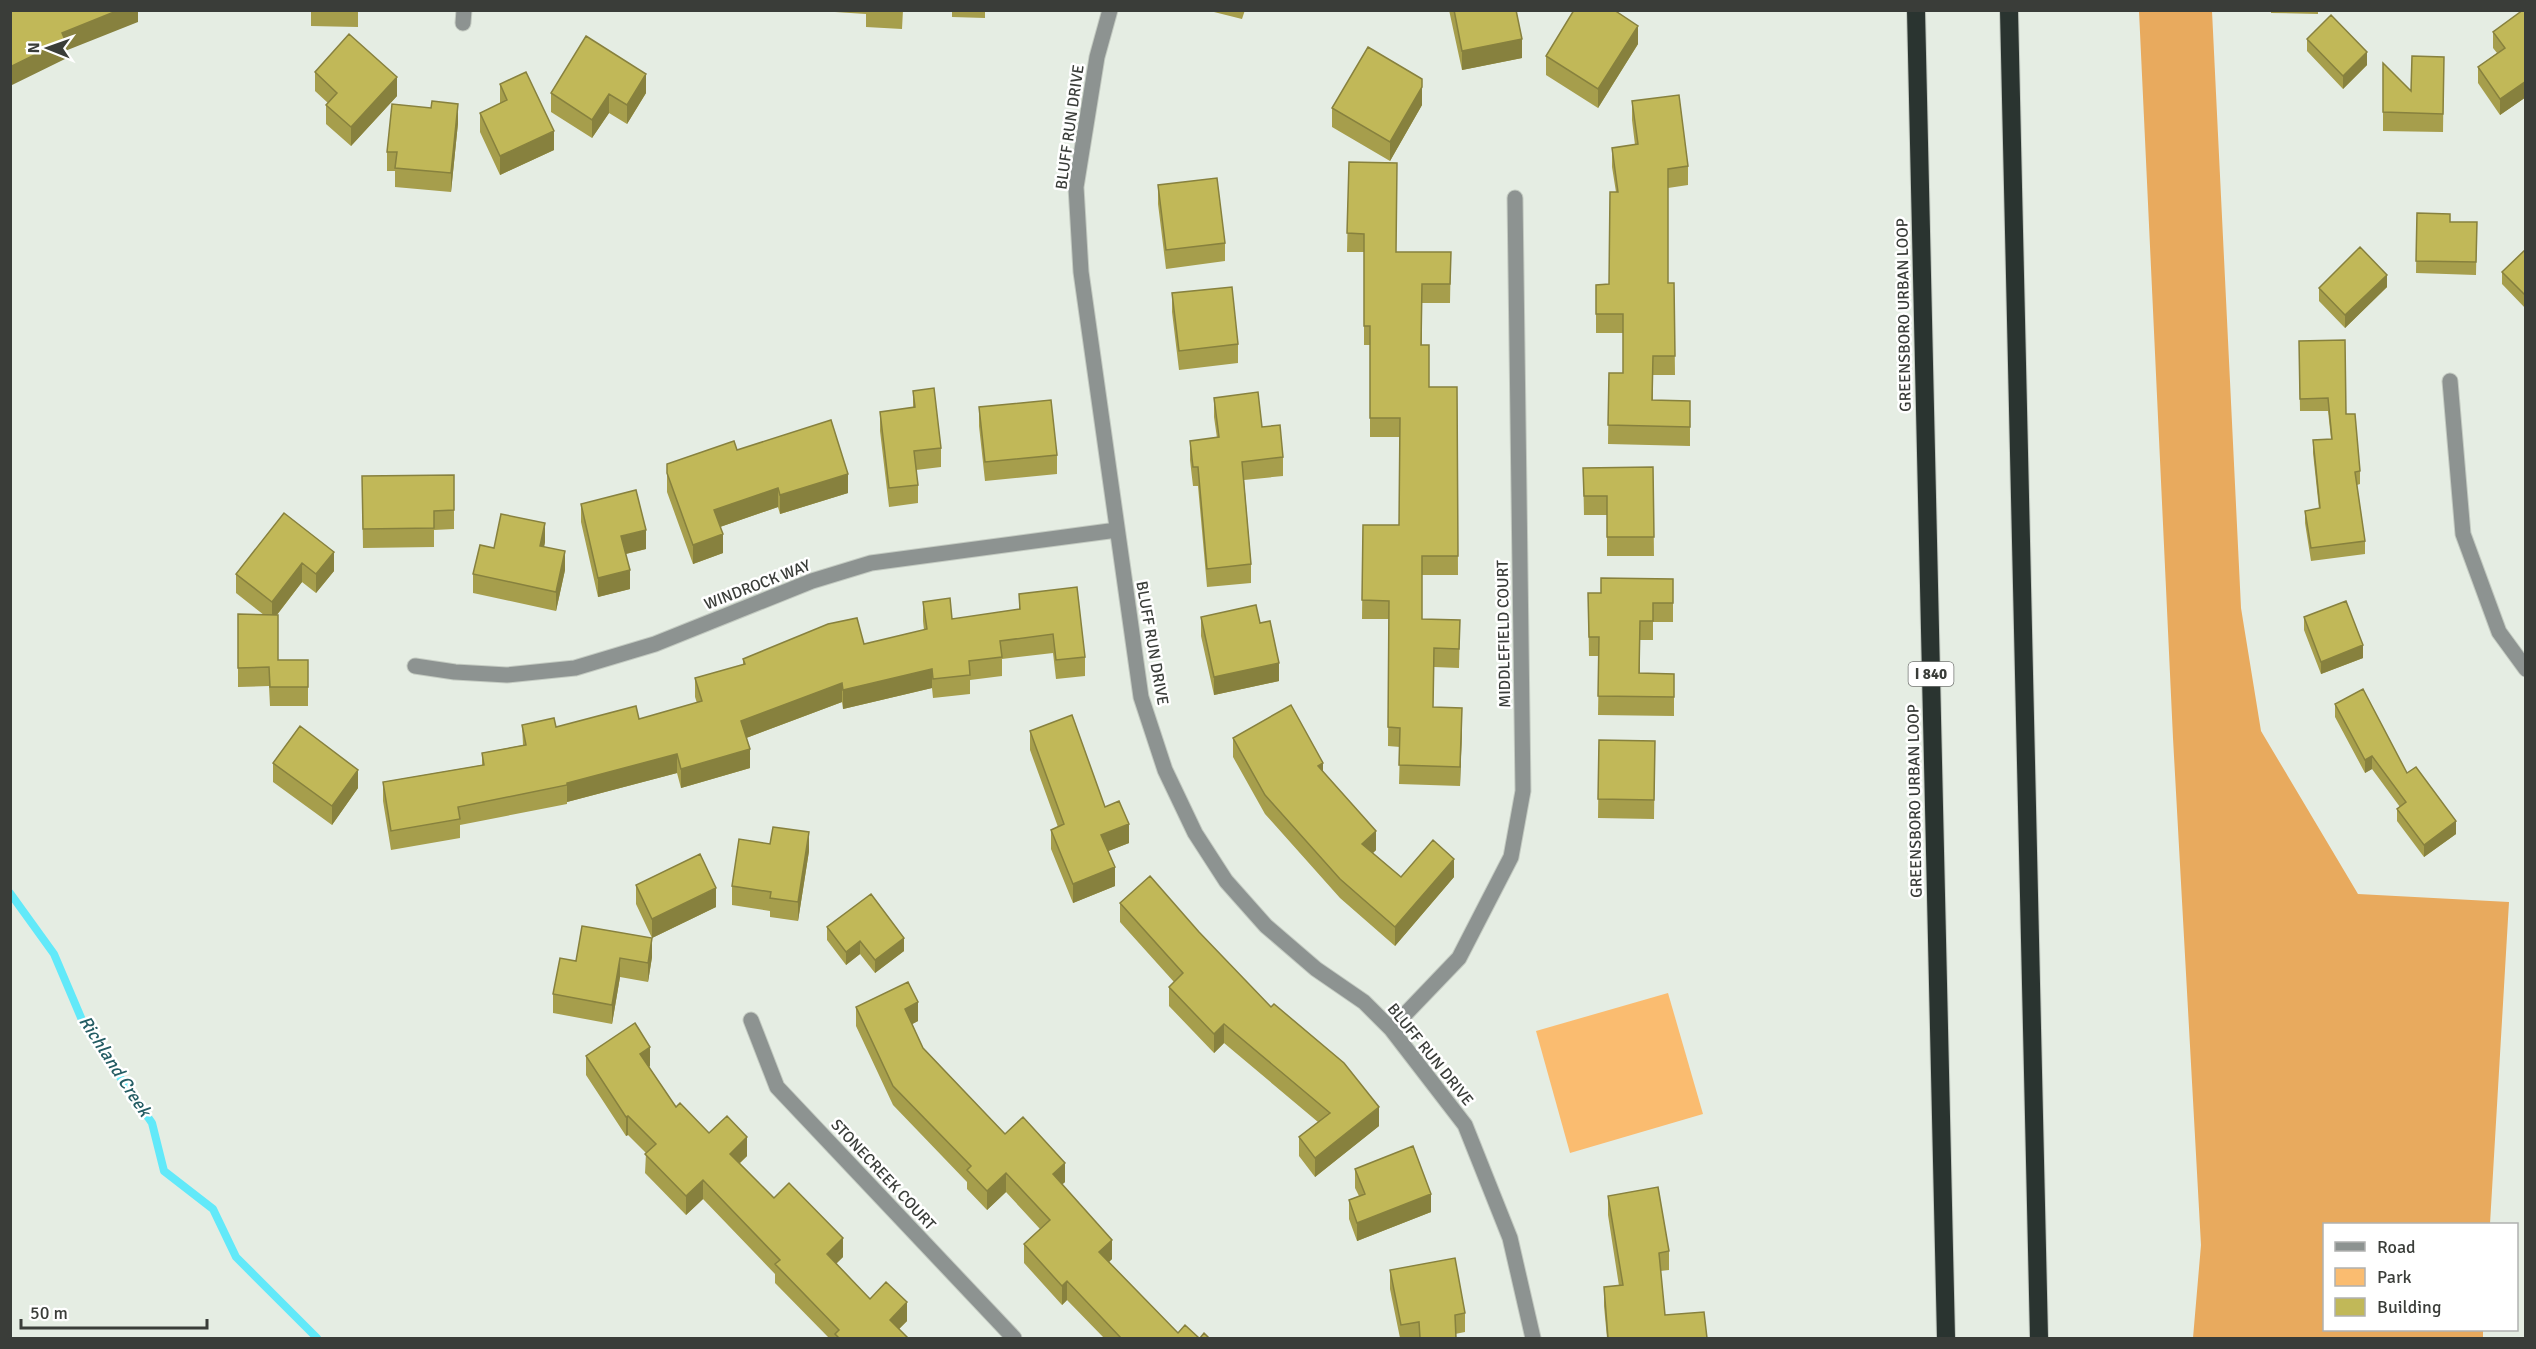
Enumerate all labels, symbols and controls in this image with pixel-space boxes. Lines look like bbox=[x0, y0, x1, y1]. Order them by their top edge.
north arrow bbox=[18, 18, 78, 78]
text: N bbox=[24, 42, 44, 53]
street label: BLUFF RUN DRIVE bbox=[1051, 63, 1089, 191]
street label: GREENSBORO URBAN LOOP bbox=[1892, 218, 1916, 412]
street label: WINDROCK WAY bbox=[701, 555, 813, 614]
street label: MIDDLEFIELD COURT bbox=[1493, 560, 1515, 708]
street label: BLUFF RUN DRIVE bbox=[1131, 579, 1173, 707]
road number: I 840 bbox=[1908, 662, 1954, 686]
street label: GREENSBORO URBAN LOOP bbox=[1903, 704, 1927, 898]
street label: BLUFF RUN DRIVE bbox=[1383, 999, 1478, 1110]
water label: Richland Creek bbox=[74, 1011, 157, 1122]
street label: STONECREEK COURT bbox=[827, 1115, 940, 1235]
legend bbox=[2323, 1223, 2518, 1331]
text: Road bbox=[2377, 1236, 2416, 1258]
text: Park bbox=[2377, 1266, 2412, 1288]
scale bar bbox=[21, 1292, 207, 1330]
text: Building bbox=[2377, 1296, 2441, 1318]
text: 50 m bbox=[30, 1302, 68, 1324]

